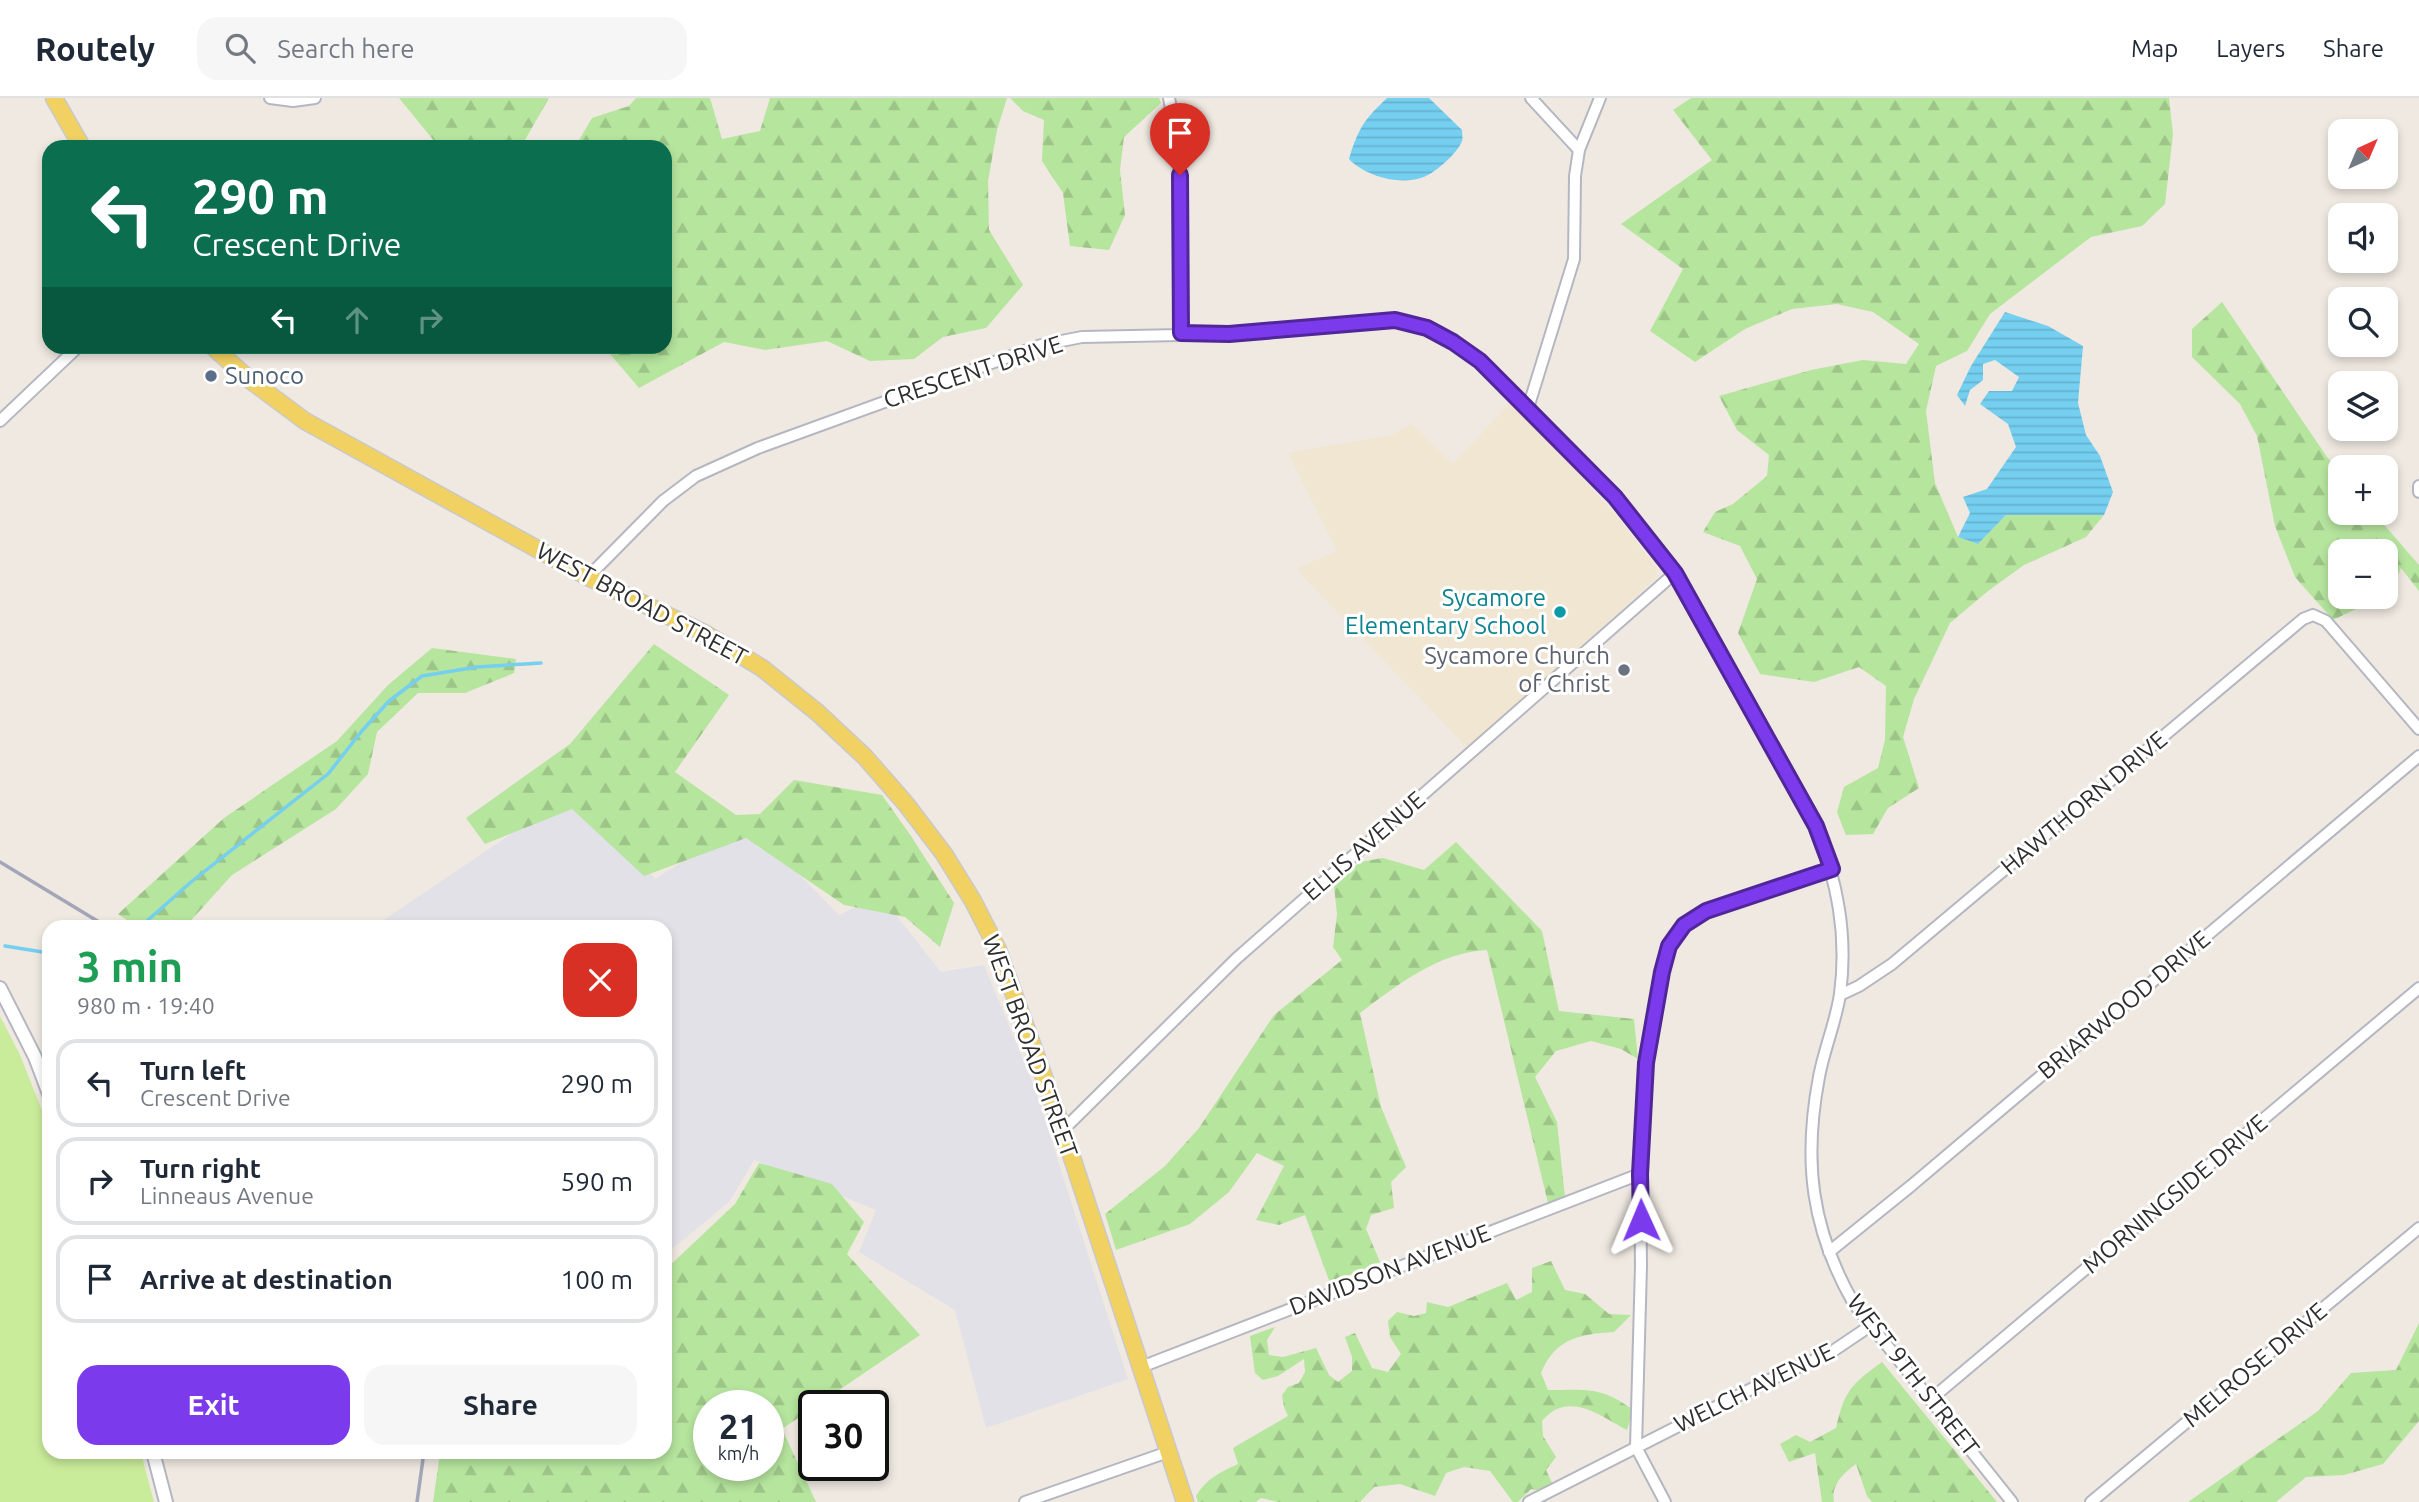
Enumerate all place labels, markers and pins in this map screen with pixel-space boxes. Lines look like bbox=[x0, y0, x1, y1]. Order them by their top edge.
pin bbox=[1150, 103, 1210, 175]
place label: Sunoco bbox=[225, 362, 304, 389]
marker: Sunoco bbox=[203, 368, 219, 384]
place label: Sycamore Elementary School bbox=[1345, 584, 1546, 639]
marker: Sycamore Elementary School bbox=[1552, 604, 1568, 620]
place label: Sycamore Church of Christ bbox=[1424, 642, 1611, 697]
marker: Sycamore Church of Christ bbox=[1616, 662, 1632, 678]

